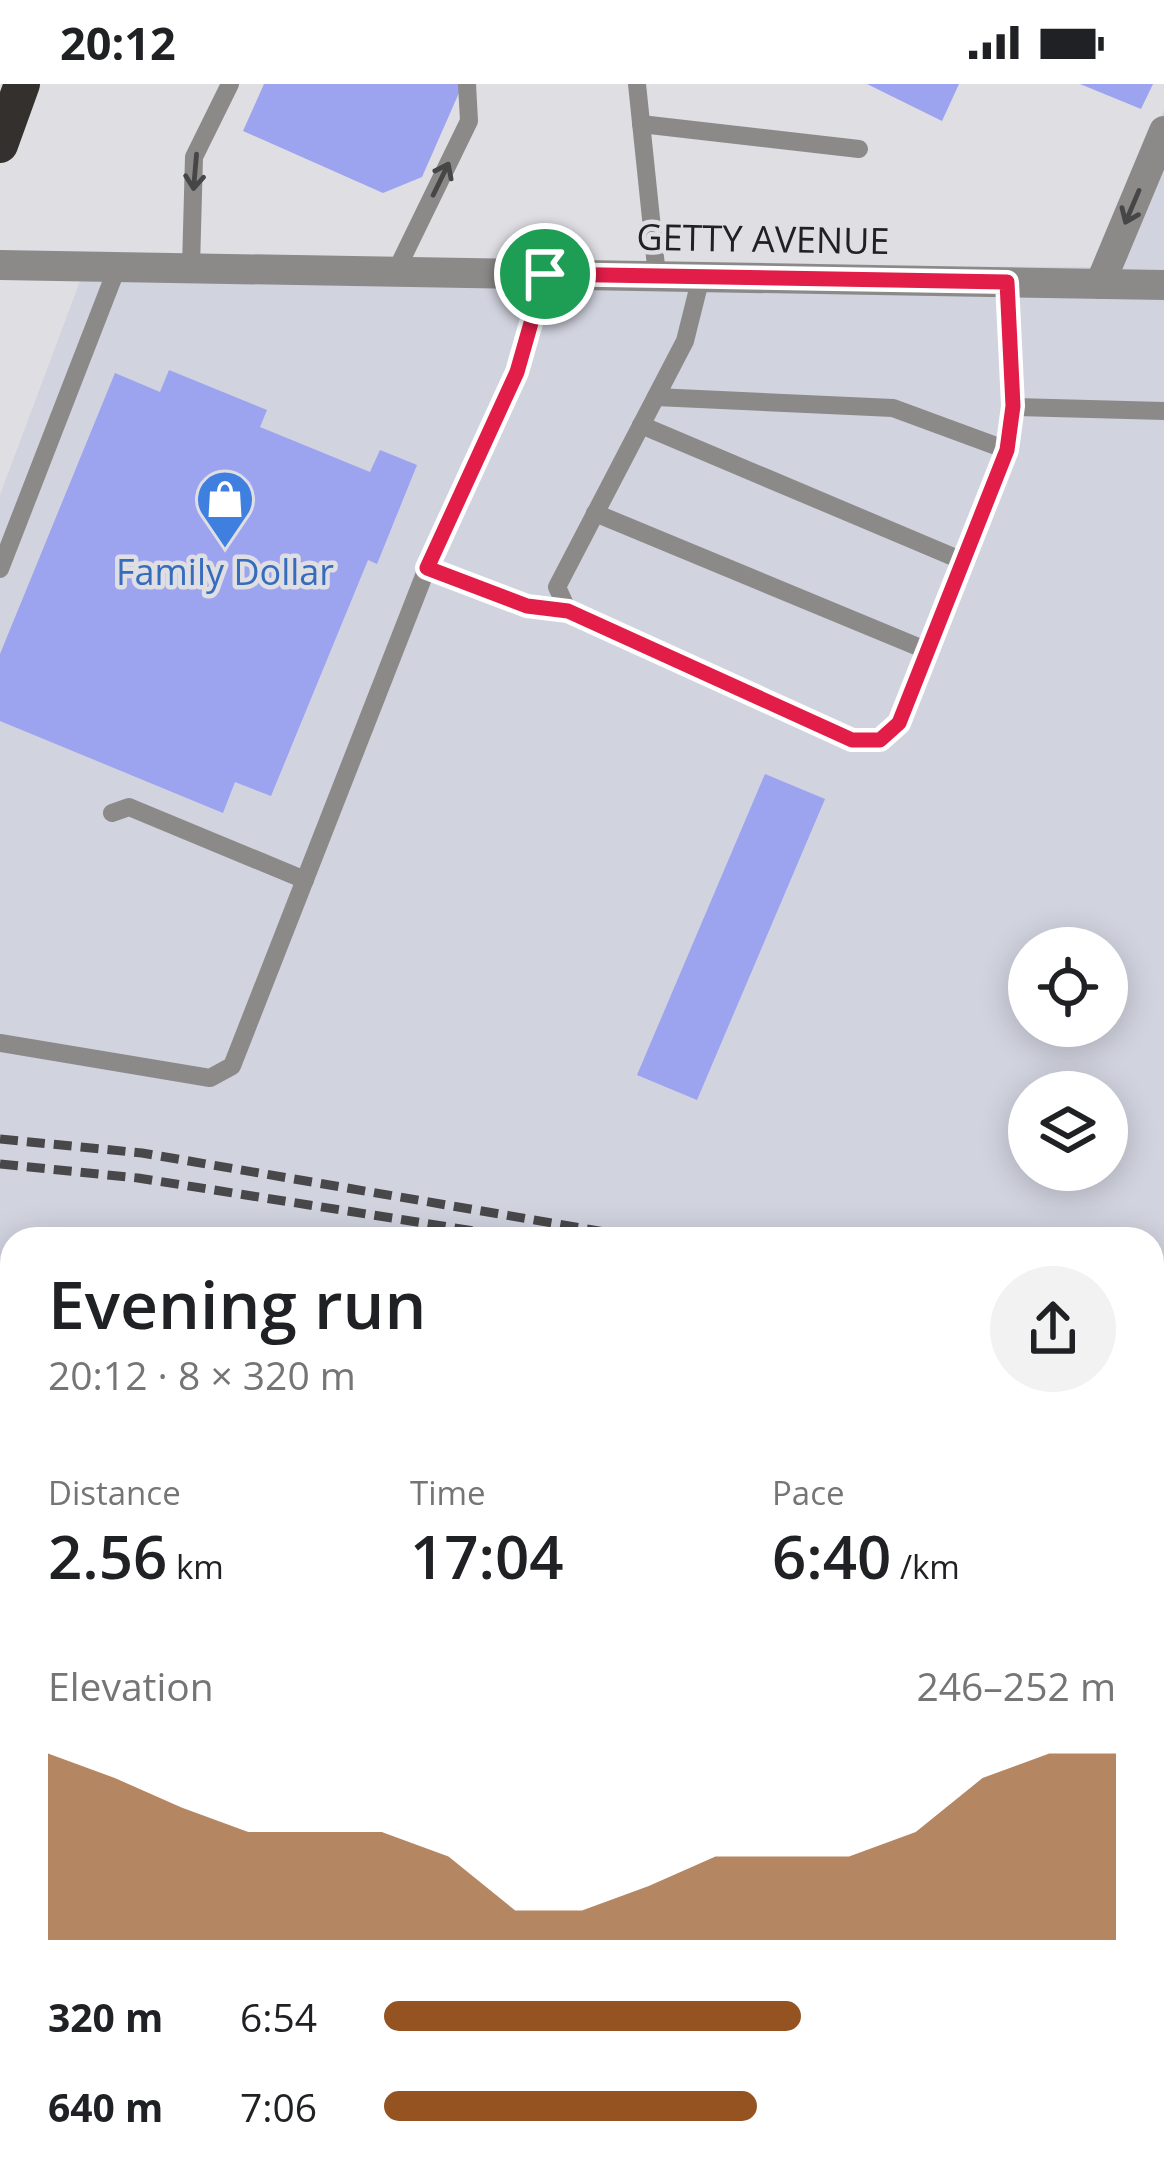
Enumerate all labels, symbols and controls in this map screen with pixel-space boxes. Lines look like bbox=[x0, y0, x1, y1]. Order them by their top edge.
text: 20:12 bbox=[60, 12, 176, 73]
one-way arrow bbox=[183, 152, 206, 191]
one-way arrow bbox=[430, 162, 453, 197]
one-way arrow bbox=[1120, 188, 1141, 225]
street label: GETTY AVENUE bbox=[636, 212, 890, 265]
pin bbox=[494, 223, 596, 325]
icon: arrive bbox=[512, 241, 578, 307]
shop icon: Family Dollar bbox=[194, 468, 256, 550]
place label: Family Dollar bbox=[116, 547, 334, 596]
map controls bbox=[1008, 927, 1128, 1191]
button: locate bbox=[1008, 927, 1128, 1047]
button: layers bbox=[1008, 1071, 1128, 1191]
text: Evening run bbox=[48, 1258, 426, 1348]
button: share bbox=[990, 1266, 1116, 1392]
text: 20:12 · 8 × 320 m bbox=[48, 1348, 356, 1401]
text: Distance bbox=[48, 1470, 181, 1515]
text: Time bbox=[410, 1470, 486, 1515]
text: Pace bbox=[772, 1470, 845, 1515]
text: 2.56 bbox=[48, 1515, 167, 1597]
text: 17:04 bbox=[410, 1515, 564, 1597]
text: 6:40 bbox=[772, 1515, 891, 1597]
text: km bbox=[167, 1544, 224, 1589]
text: /km bbox=[891, 1544, 960, 1589]
text: Elevation bbox=[48, 1659, 214, 1712]
text: 246–252 m bbox=[916, 1659, 1116, 1712]
text: 320 m bbox=[48, 1990, 163, 2043]
text: 6:54 bbox=[240, 1990, 317, 2043]
text: 640 m bbox=[48, 2080, 163, 2133]
text: 7:06 bbox=[240, 2080, 317, 2133]

